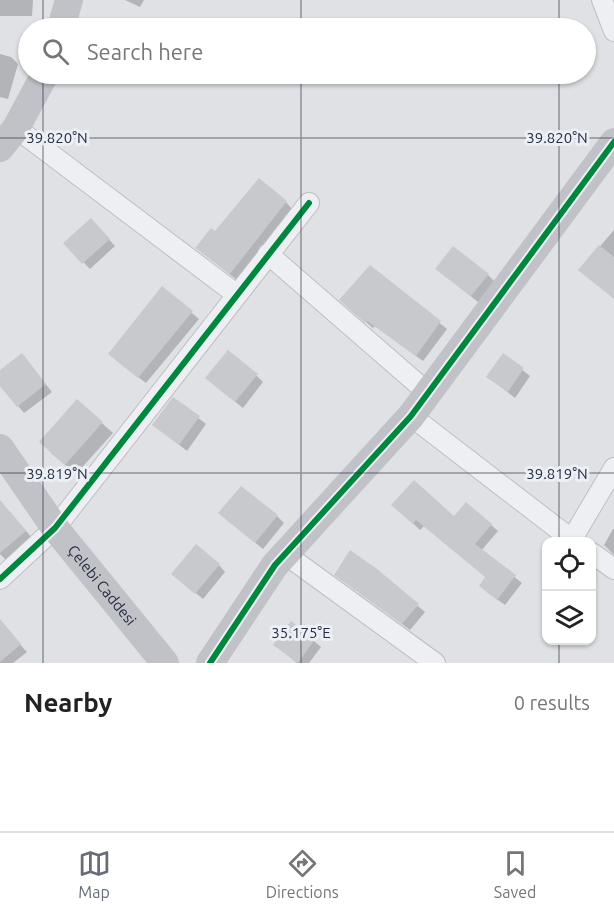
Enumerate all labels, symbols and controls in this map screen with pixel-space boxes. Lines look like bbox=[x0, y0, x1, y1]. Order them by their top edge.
search box bbox=[18, 18, 596, 84]
icon: search bbox=[39, 35, 72, 68]
text: Search here bbox=[87, 39, 203, 64]
text: 39.820°N bbox=[26, 129, 88, 146]
text: 39.820°N bbox=[526, 129, 588, 146]
text: 39.819°N bbox=[26, 465, 88, 482]
text: 39.819°N bbox=[526, 465, 588, 482]
map controls bbox=[542, 537, 596, 645]
button: locate bbox=[542, 537, 596, 591]
street label: Çelebi Caddesi bbox=[64, 541, 140, 629]
button: layers bbox=[542, 591, 596, 645]
text: 35.175°E bbox=[271, 624, 331, 641]
text: Nearby bbox=[24, 688, 112, 717]
text: 0 results bbox=[514, 691, 590, 714]
tab: Map bbox=[78, 847, 111, 901]
tab: Directions bbox=[266, 847, 339, 901]
tab: Saved bbox=[494, 847, 536, 901]

